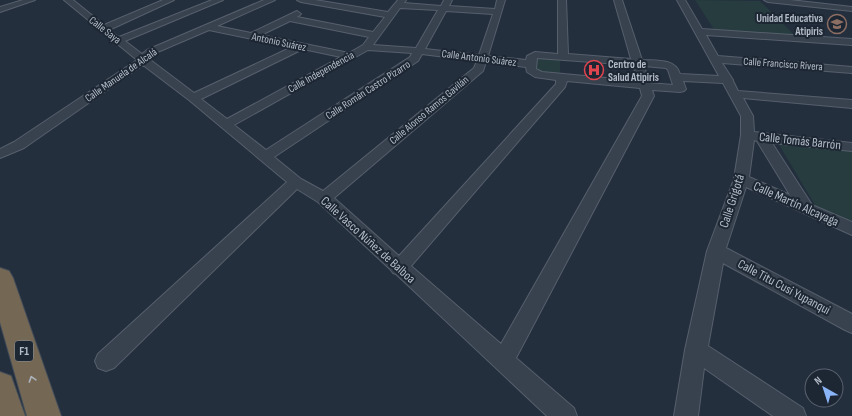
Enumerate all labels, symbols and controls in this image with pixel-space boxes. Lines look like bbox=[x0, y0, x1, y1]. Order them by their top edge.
place label: Unidad Educativa Atipiris bbox=[756, 12, 824, 38]
school or university icon: Unidad Educativa Atipiris bbox=[826, 13, 848, 35]
street label: Calle Saya bbox=[86, 14, 124, 46]
street label: Antonio Suárez bbox=[250, 30, 308, 54]
street label: Calle Manuela de Alcalá bbox=[83, 45, 159, 105]
street label: Calle Antonio Suárez bbox=[441, 47, 517, 69]
street label: Calle Independencia bbox=[286, 48, 356, 96]
street label: Calle Francisco Rivera bbox=[743, 55, 823, 73]
street label: Calle Román Castro Pizarro bbox=[323, 57, 413, 122]
place label: Centro de Salud Atipiris bbox=[608, 58, 659, 84]
hospital icon: Centro de Salud Atipiris bbox=[583, 59, 605, 81]
street label: Calle Alonso Ramos Gavilán bbox=[387, 73, 471, 147]
street label: Calle Tomás Barrón bbox=[758, 129, 842, 153]
street label: Calle Grigotá bbox=[716, 172, 748, 230]
street label: Calle Martín Alcayaga bbox=[751, 178, 841, 230]
street label: Calle Vasco Núñez de Balboa bbox=[317, 193, 419, 287]
street label: Calle Titu Cusi Yupanqui bbox=[735, 256, 833, 318]
road number: F1 bbox=[15, 341, 33, 361]
north arrow bbox=[804, 368, 844, 408]
text: N bbox=[812, 374, 824, 388]
one-way arrow bbox=[29, 376, 37, 383]

